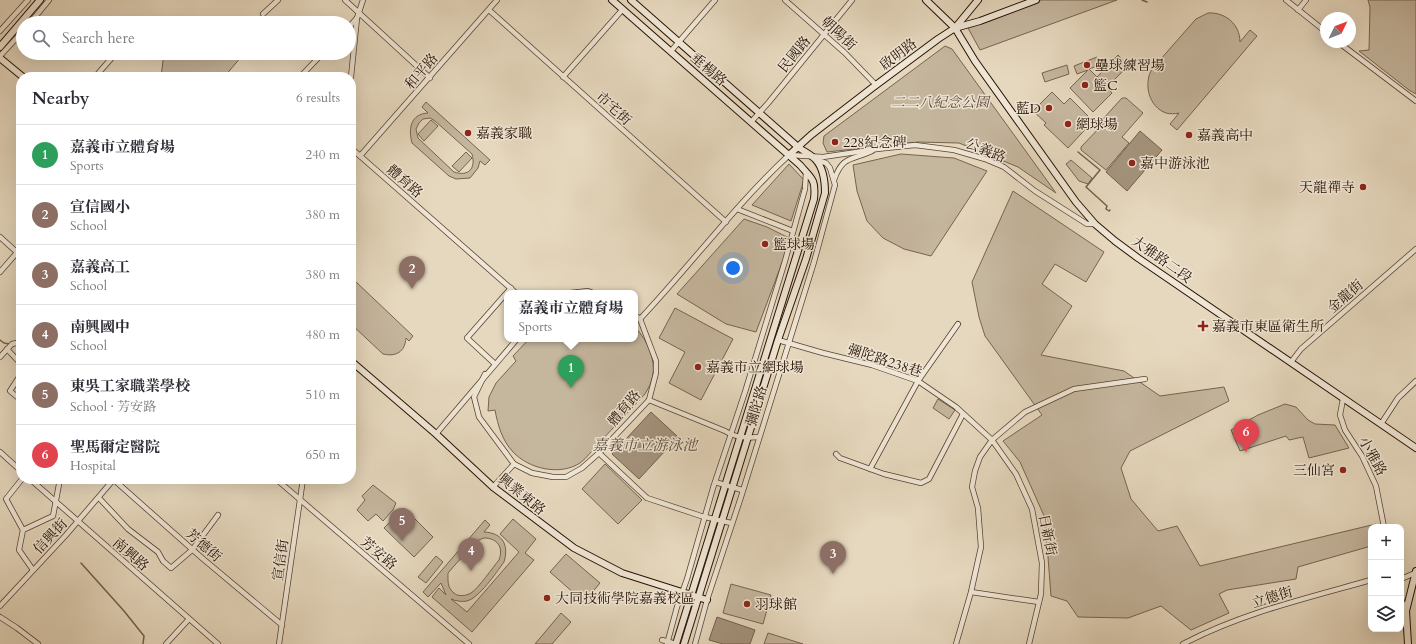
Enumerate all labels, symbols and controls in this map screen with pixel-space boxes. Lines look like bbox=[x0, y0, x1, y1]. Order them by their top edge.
street label: 朝陽街 bbox=[817, 12, 860, 55]
north arrow bbox=[1320, 12, 1356, 48]
search box bbox=[16, 16, 356, 60]
icon: search bbox=[30, 27, 52, 49]
text: Search here bbox=[62, 28, 135, 48]
street label: 民國路 bbox=[774, 32, 815, 77]
street label: 啟明路 bbox=[876, 34, 921, 75]
street label: 垂楊路 bbox=[687, 48, 731, 90]
street label: 和平路 bbox=[400, 49, 442, 93]
place label: 壘球練習場 bbox=[1095, 56, 1165, 75]
marker: 壘球練習場 bbox=[1082, 60, 1092, 70]
place label: 籃C bbox=[1093, 76, 1118, 95]
marker: 籃C bbox=[1080, 80, 1090, 90]
text: Nearby bbox=[32, 87, 89, 110]
street label: 市宅街 bbox=[592, 87, 636, 129]
text: 6 results bbox=[296, 89, 340, 107]
park label: 二二八紀念公園 bbox=[891, 93, 991, 112]
place label: 藍D bbox=[1016, 99, 1041, 118]
marker: 藍D bbox=[1044, 103, 1054, 113]
place label: 網球場 bbox=[1076, 115, 1118, 134]
marker: 網球場 bbox=[1063, 119, 1073, 129]
place label: 嘉義家職 bbox=[476, 124, 532, 143]
place label: 嘉義高中 bbox=[1197, 126, 1253, 145]
marker: 嘉義家職 bbox=[463, 128, 473, 138]
marker: 嘉義高中 bbox=[1184, 130, 1194, 140]
place label: 228紀念碑 bbox=[843, 133, 907, 152]
street label: 公義路 bbox=[963, 134, 1009, 167]
text: 嘉義市立體育場 bbox=[70, 137, 175, 157]
marker: 228紀念碑 bbox=[830, 137, 840, 147]
text: 1 bbox=[42, 146, 48, 164]
text: 240 m bbox=[306, 146, 340, 164]
place label: 嘉中游泳池 bbox=[1140, 154, 1210, 173]
text: Sports bbox=[70, 157, 104, 175]
marker: 嘉中游泳池 bbox=[1127, 158, 1137, 168]
street label: 體育路 bbox=[383, 160, 427, 202]
place label: 天龍禪寺 bbox=[1299, 178, 1355, 197]
marker: 天龍禪寺 bbox=[1358, 182, 1368, 192]
text: 宣信國小 bbox=[70, 197, 130, 217]
text: 2 bbox=[42, 206, 48, 224]
text: 380 m bbox=[306, 206, 340, 224]
text: School bbox=[70, 217, 107, 235]
street label: 大雅路二段 bbox=[1128, 232, 1196, 287]
place label: 籃球場 bbox=[773, 235, 815, 254]
marker: 籃球場 bbox=[760, 239, 770, 249]
pin: 2 bbox=[399, 256, 425, 289]
text: 嘉義高工 bbox=[70, 257, 130, 277]
your location bbox=[723, 258, 743, 278]
text: 3 bbox=[42, 266, 48, 284]
text: 380 m bbox=[306, 266, 340, 284]
street label: 金龍街 bbox=[1323, 275, 1367, 317]
text: School bbox=[70, 277, 107, 295]
popup bbox=[504, 290, 638, 342]
text: 嘉義市立體育場 bbox=[518, 298, 624, 318]
text: 南興國中 bbox=[70, 317, 130, 337]
place label: 嘉義市東區衛生所 bbox=[1212, 317, 1324, 336]
text: Sports bbox=[518, 318, 552, 336]
marker: 嘉義市東區衛生所 bbox=[1197, 320, 1209, 332]
text: 4 bbox=[42, 326, 48, 344]
text: 480 m bbox=[306, 326, 340, 344]
text: School bbox=[70, 337, 107, 355]
street label: 彌陀路238巷 bbox=[845, 339, 925, 381]
pin: 1 bbox=[558, 355, 584, 388]
place label: 嘉義市立網球場 bbox=[706, 358, 804, 377]
marker: 嘉義市立網球場 bbox=[693, 362, 703, 372]
text: 東吳工家職業學校 bbox=[70, 376, 190, 396]
street label: 彌陀路 bbox=[741, 383, 772, 429]
text: 5 bbox=[42, 386, 48, 404]
text: 510 m bbox=[306, 386, 340, 404]
street label: 體育路 bbox=[604, 386, 645, 431]
text: School · 芳安路 bbox=[70, 398, 156, 416]
pin: 6 bbox=[1233, 419, 1259, 452]
street label: 小雅路 bbox=[1354, 433, 1391, 479]
water label: 嘉義市立游泳池 bbox=[592, 435, 699, 455]
text: 聖馬爾定醫院 bbox=[70, 437, 160, 457]
text: 6 bbox=[42, 446, 48, 464]
text: 650 m bbox=[306, 446, 340, 464]
text: Hospital bbox=[70, 457, 116, 475]
place label: 三仙宮 bbox=[1293, 461, 1335, 480]
marker: 三仙宮 bbox=[1338, 465, 1348, 475]
street label: 興業東路 bbox=[494, 469, 549, 519]
pin: 5 bbox=[389, 508, 415, 541]
street label: 日新街 bbox=[1034, 513, 1061, 558]
street label: 信興街 bbox=[29, 515, 72, 558]
street label: 芳德街 bbox=[182, 524, 226, 566]
map controls bbox=[1368, 524, 1404, 632]
button: + bbox=[1368, 524, 1404, 560]
street label: 南興路 bbox=[109, 533, 153, 575]
street label: 芳安路 bbox=[356, 533, 401, 574]
street label: 宣信街 bbox=[268, 538, 293, 582]
pin: 4 bbox=[458, 538, 484, 571]
pin: 3 bbox=[820, 541, 846, 574]
button: − bbox=[1368, 560, 1404, 596]
street label: 立德街 bbox=[1249, 582, 1295, 613]
place label: 大同技術學院嘉義校區 bbox=[555, 589, 695, 608]
marker: 大同技術學院嘉義校區 bbox=[542, 593, 552, 603]
place label: 羽球館 bbox=[755, 595, 797, 614]
button: layers bbox=[1368, 596, 1404, 632]
marker: 羽球館 bbox=[742, 599, 752, 609]

